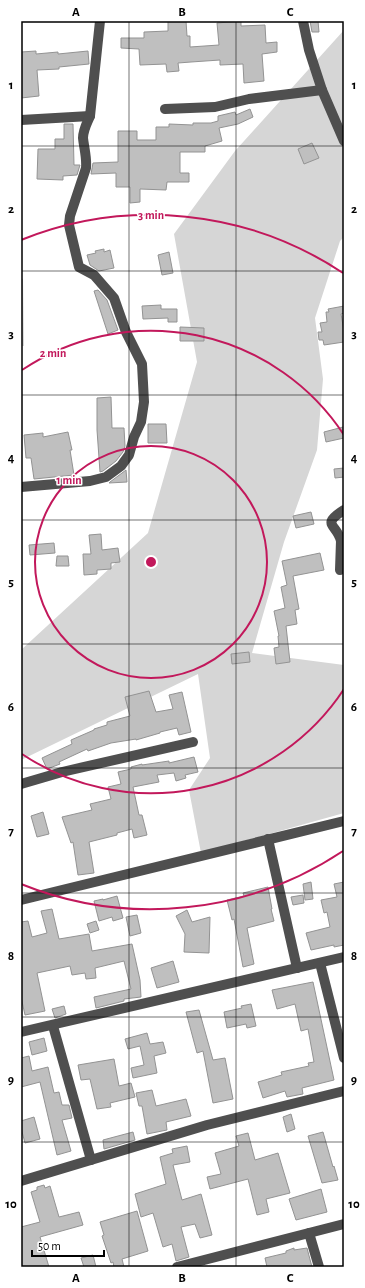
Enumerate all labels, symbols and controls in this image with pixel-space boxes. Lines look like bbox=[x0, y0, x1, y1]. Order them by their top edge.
text: A bbox=[72, 6, 80, 19]
text: B bbox=[178, 6, 186, 19]
text: C bbox=[287, 6, 294, 19]
text: 1 bbox=[9, 79, 13, 92]
text: 1 bbox=[352, 79, 356, 92]
text: 2 bbox=[8, 203, 14, 216]
text: 2 bbox=[351, 203, 357, 216]
text: 3 min bbox=[138, 209, 164, 221]
text: 3 bbox=[8, 328, 14, 341]
text: 3 bbox=[351, 328, 357, 341]
text: 2 min bbox=[40, 347, 66, 359]
text: 4 bbox=[8, 452, 15, 465]
text: 4 bbox=[351, 452, 358, 465]
text: 1 min bbox=[56, 474, 82, 486]
centre of rings bbox=[144, 555, 158, 569]
text: 5 bbox=[8, 576, 14, 589]
text: 5 bbox=[351, 576, 357, 589]
text: 6 bbox=[8, 701, 14, 714]
text: 6 bbox=[351, 701, 357, 714]
text: 7 bbox=[8, 825, 14, 838]
text: 7 bbox=[351, 825, 357, 838]
text: 8 bbox=[8, 950, 14, 963]
text: 8 bbox=[351, 950, 357, 963]
text: 9 bbox=[8, 1074, 14, 1087]
text: 9 bbox=[351, 1074, 357, 1087]
text: 10 bbox=[5, 1198, 17, 1211]
text: 10 bbox=[348, 1198, 360, 1211]
scale bar bbox=[32, 1232, 104, 1258]
text: 50 m bbox=[38, 1240, 61, 1252]
text: A bbox=[72, 1272, 80, 1285]
text: B bbox=[178, 1272, 186, 1285]
text: C bbox=[287, 1272, 294, 1285]

